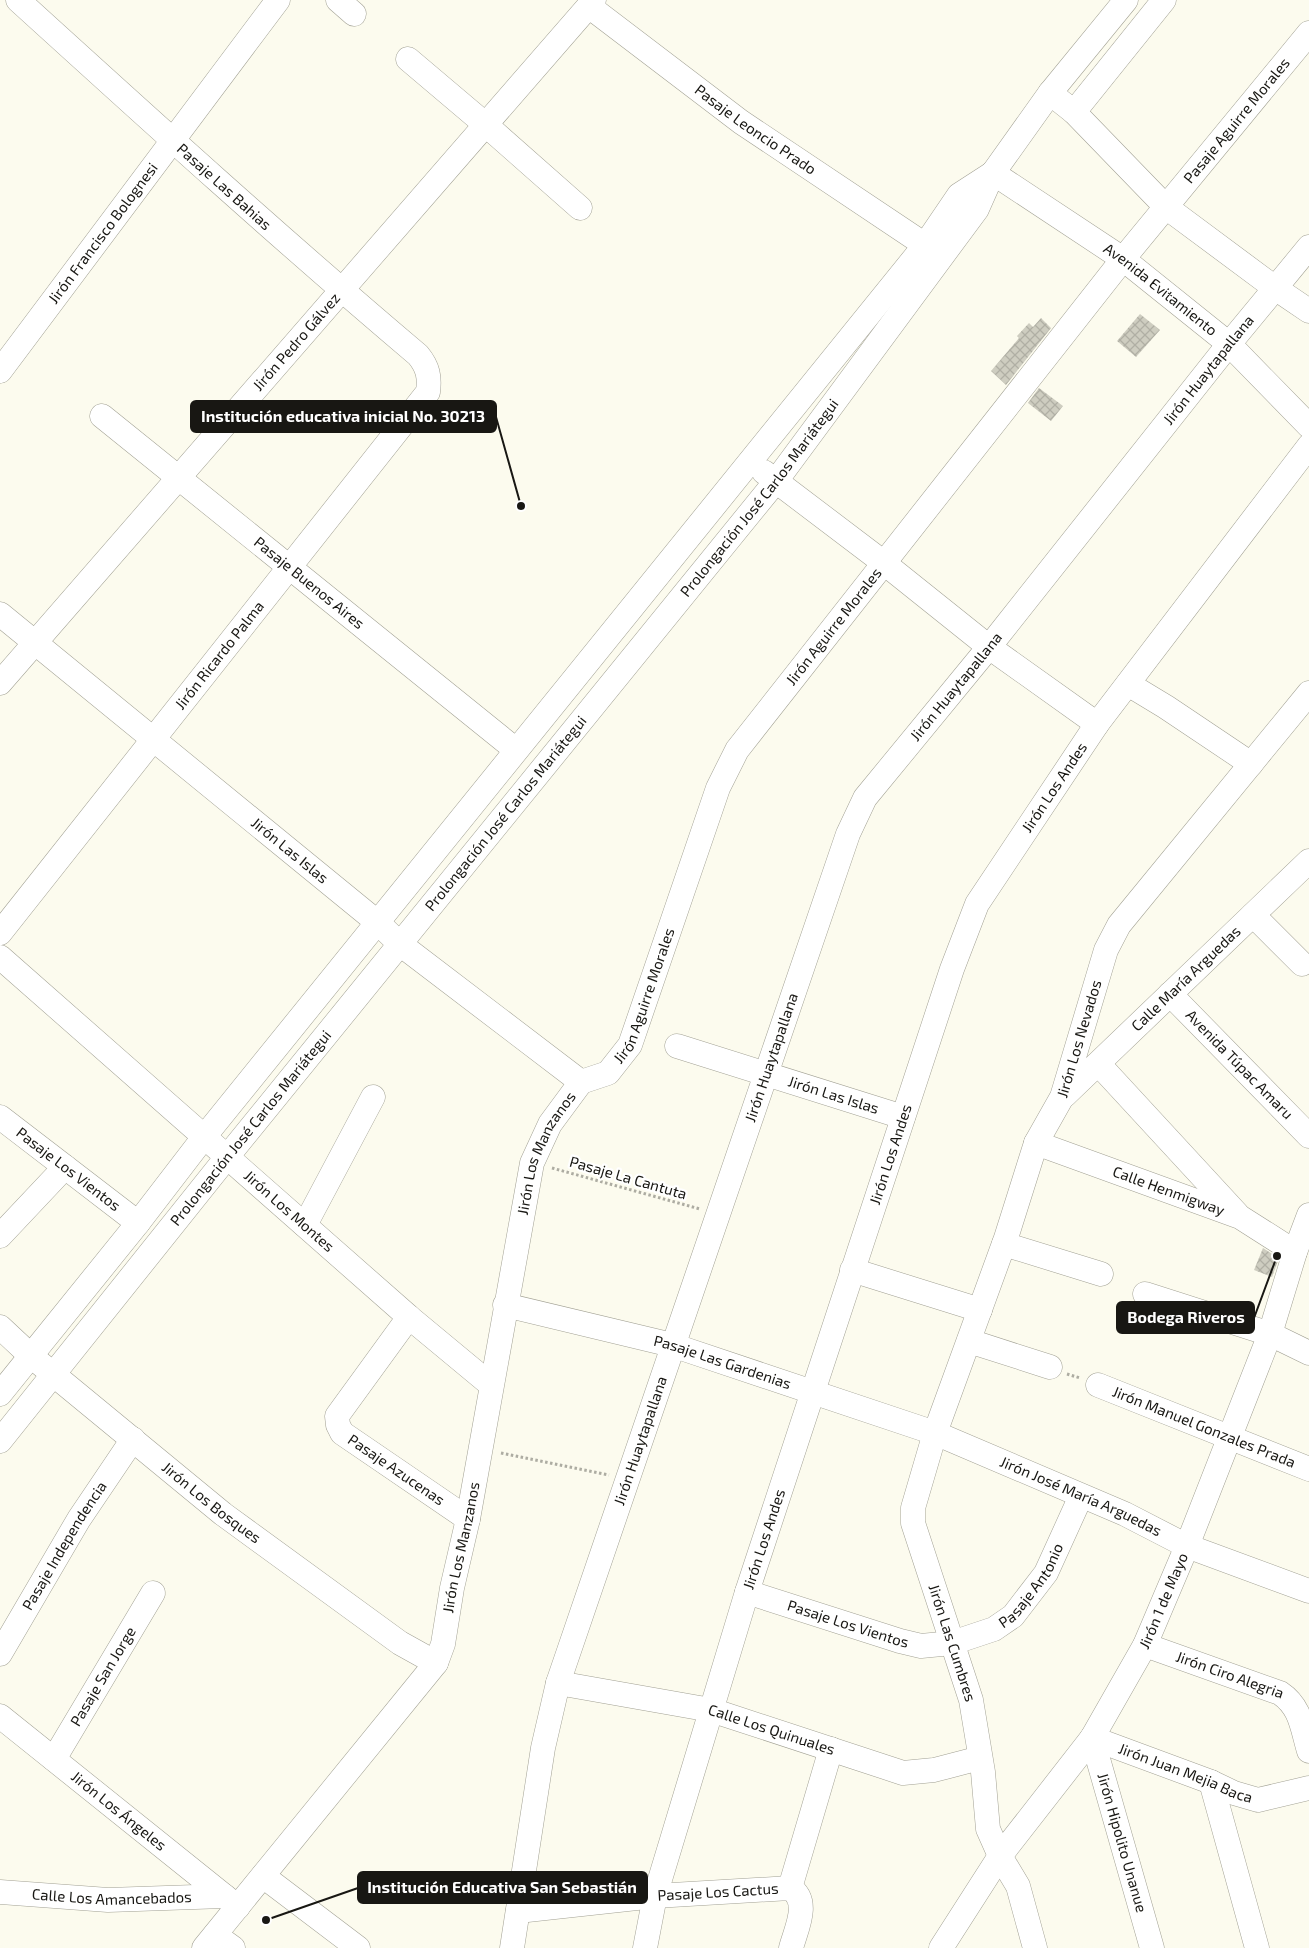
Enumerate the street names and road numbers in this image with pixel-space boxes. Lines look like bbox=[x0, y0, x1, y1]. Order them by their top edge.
street label: Pasaje Aguirre Morales bbox=[1179, 54, 1293, 186]
street label: Pasaje Leoncio Prado bbox=[692, 80, 820, 178]
street label: Pasaje Las Bahias bbox=[173, 139, 276, 234]
street label: Jirón Francisco Bolognesi bbox=[44, 159, 161, 307]
street label: Avenida Evitamiento bbox=[1101, 239, 1221, 339]
street label: Jirón Pedro Gálvez bbox=[248, 289, 343, 394]
street label: Jirón Huaytapallana bbox=[1159, 311, 1257, 428]
street label: Prolongación José Carlos Mariátegui bbox=[676, 395, 842, 600]
street label: Pasaje Buenos Aires bbox=[251, 532, 368, 632]
street label: Jirón Aguirre Morales bbox=[781, 564, 885, 688]
street label: Jirón Ricardo Palma bbox=[170, 597, 267, 713]
street label: Jirón Huaytapallana bbox=[906, 628, 1005, 744]
street label: Prolongación José Carlos Mariátegui bbox=[421, 712, 590, 914]
street label: Jirón Los Andes bbox=[1017, 739, 1090, 835]
street label: Jirón Las Islas bbox=[248, 813, 332, 887]
street label: Calle María Arguedas bbox=[1127, 922, 1244, 1034]
street label: Jirón Aguirre Morales bbox=[609, 925, 677, 1067]
street label: Jirón Los Nevados bbox=[1052, 978, 1105, 1100]
street label: Jirón Huaytapallana bbox=[740, 990, 801, 1124]
street label: Avenida Túpac Amaru bbox=[1183, 1006, 1297, 1122]
street label: Prolongación José Carlos Mariátegui bbox=[166, 1026, 334, 1229]
street label: Jirón Las Islas bbox=[786, 1072, 881, 1117]
street label: Jirón Los Manzanos bbox=[513, 1088, 579, 1216]
street label: Jirón Los Andes bbox=[865, 1102, 915, 1207]
street label: Pasaje Los Vientos bbox=[13, 1123, 124, 1214]
street label: Pasaje La Cantuta bbox=[567, 1152, 689, 1203]
street label: Calle Henmigway bbox=[1110, 1162, 1227, 1219]
street label: Jirón Los Montes bbox=[241, 1166, 339, 1255]
street label: Pasaje Las Gardenias bbox=[652, 1331, 794, 1392]
street label: Jirón Huaytapallana bbox=[609, 1374, 670, 1507]
street label: Jirón Manuel Gonzales Prada bbox=[1110, 1382, 1298, 1471]
street label: Pasaje Azucenas bbox=[345, 1430, 449, 1508]
street label: Jirón José María Arguedas bbox=[998, 1452, 1165, 1539]
street label: Jirón Los Bosques bbox=[159, 1458, 265, 1547]
street label: Pasaje Independencia bbox=[18, 1477, 110, 1613]
street label: Jirón Los Manzanos bbox=[438, 1480, 482, 1614]
street label: Jirón Los Andes bbox=[738, 1487, 788, 1591]
street label: Pasaje Antonio bbox=[995, 1540, 1066, 1631]
street label: Jirón 1 de Mayo bbox=[1135, 1550, 1191, 1652]
street label: Jirón Las Cumbres bbox=[925, 1582, 980, 1704]
street label: Pasaje Los Vientos bbox=[785, 1596, 911, 1651]
street label: Pasaje San Jorge bbox=[66, 1623, 139, 1729]
street label: Jirón Ciro Alegria bbox=[1174, 1647, 1286, 1702]
street label: Calle Los Quinuales bbox=[706, 1700, 837, 1758]
street label: Jirón Juan Mejia Baca bbox=[1116, 1739, 1255, 1806]
street label: Jirón Los Ángeles bbox=[68, 1767, 170, 1854]
street label: Jirón Hipolito Unanue bbox=[1094, 1771, 1151, 1914]
street label: Pasaje Los Cactus bbox=[657, 1879, 779, 1904]
street label: Calle Los Amancebados bbox=[31, 1884, 192, 1908]

